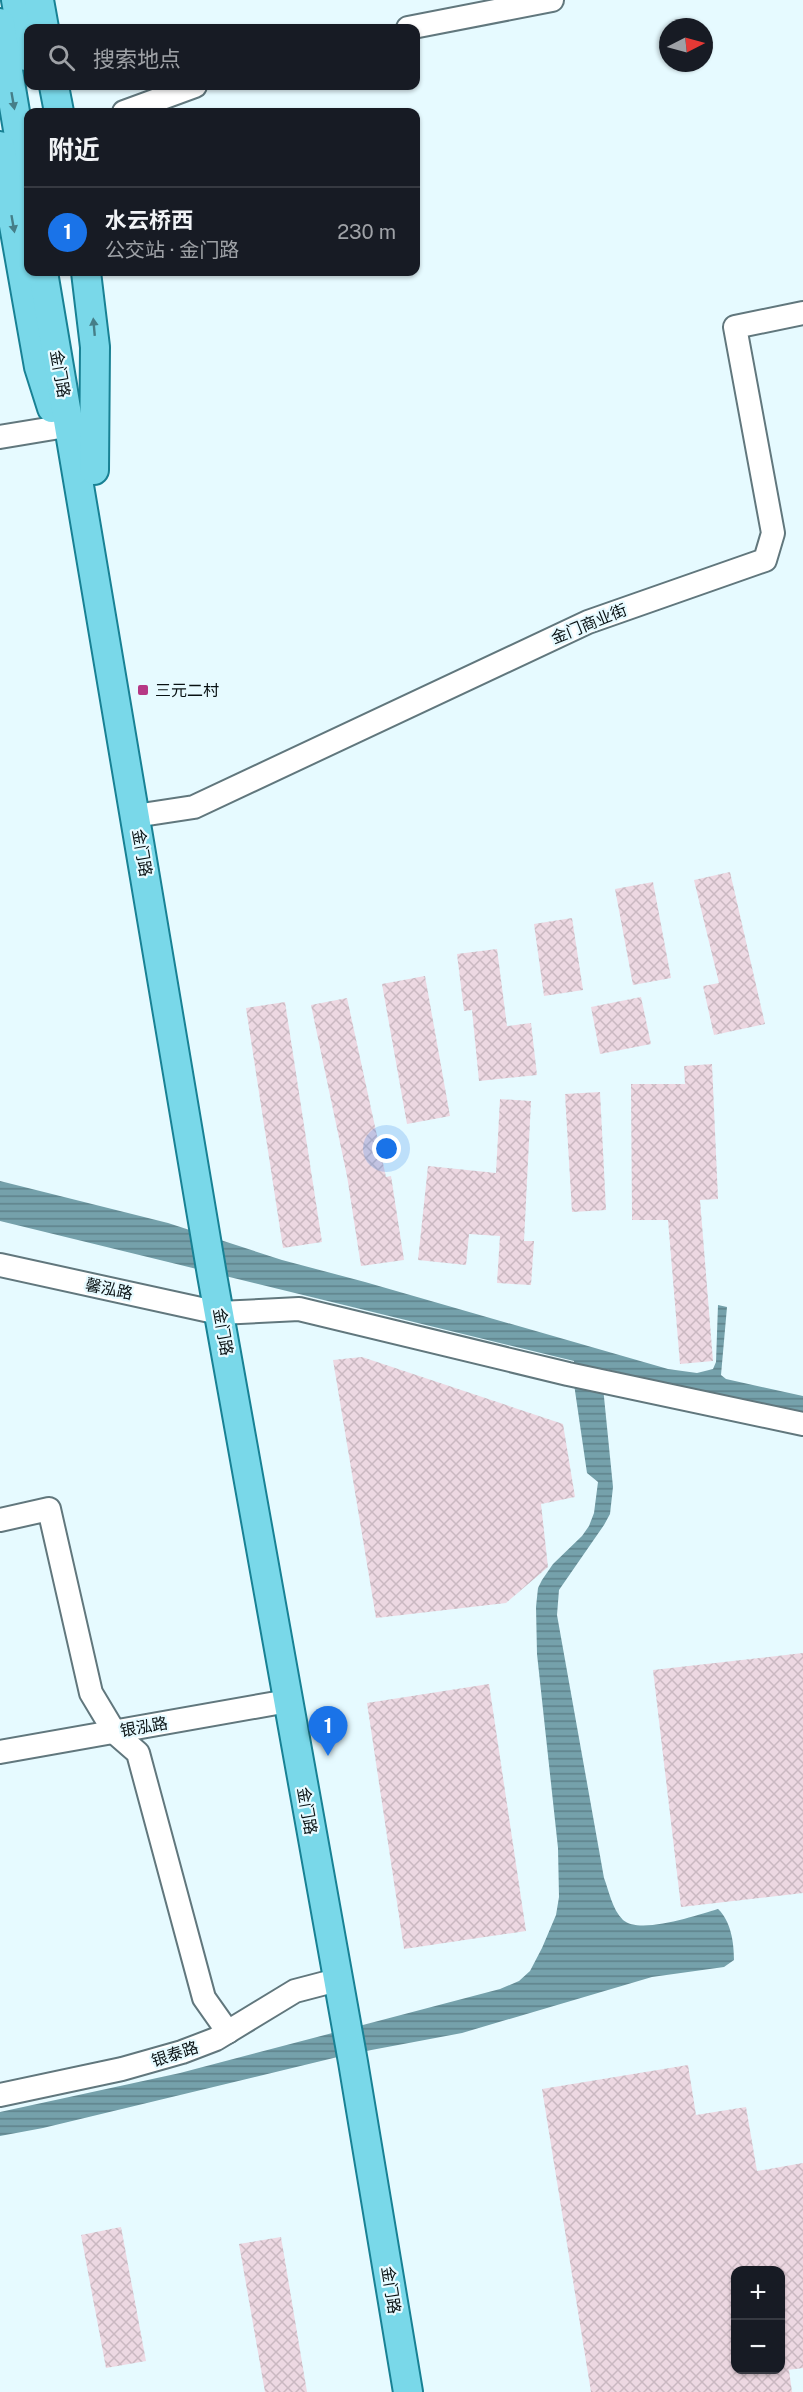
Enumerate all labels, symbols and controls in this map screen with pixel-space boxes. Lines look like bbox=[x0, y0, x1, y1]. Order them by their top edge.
north arrow bbox=[659, 18, 713, 72]
search box bbox=[24, 24, 420, 90]
icon: search bbox=[45, 41, 78, 74]
text: 搜索地点 bbox=[93, 46, 181, 72]
one-way arrow bbox=[9, 92, 18, 111]
text: 附近 bbox=[48, 134, 100, 165]
text: 水云桥西 bbox=[105, 207, 193, 233]
one-way arrow bbox=[9, 215, 18, 234]
text: 1 bbox=[63, 220, 72, 244]
text: 230 m bbox=[337, 220, 396, 244]
text: 公交站 · 金门路 bbox=[105, 238, 239, 262]
one-way arrow bbox=[89, 318, 99, 337]
street label: 金门路 bbox=[46, 349, 74, 399]
street label: 金门商业街 bbox=[548, 600, 630, 648]
place label: 三元二村 bbox=[155, 681, 219, 700]
marker: 三元二村 bbox=[136, 683, 150, 697]
street label: 金门路 bbox=[128, 828, 156, 878]
your location bbox=[372, 1134, 401, 1163]
street label: 馨泓路 bbox=[84, 1275, 134, 1303]
street label: 金门路 bbox=[209, 1307, 237, 1357]
pin: 1 bbox=[308, 1706, 348, 1756]
street label: 银泓路 bbox=[119, 1713, 169, 1741]
street label: 金门路 bbox=[293, 1786, 321, 1836]
street label: 银泰路 bbox=[149, 2038, 201, 2070]
street label: 金门路 bbox=[378, 2265, 404, 2315]
map controls bbox=[731, 2266, 785, 2374]
button: + bbox=[731, 2266, 785, 2320]
button: − bbox=[731, 2320, 785, 2374]

